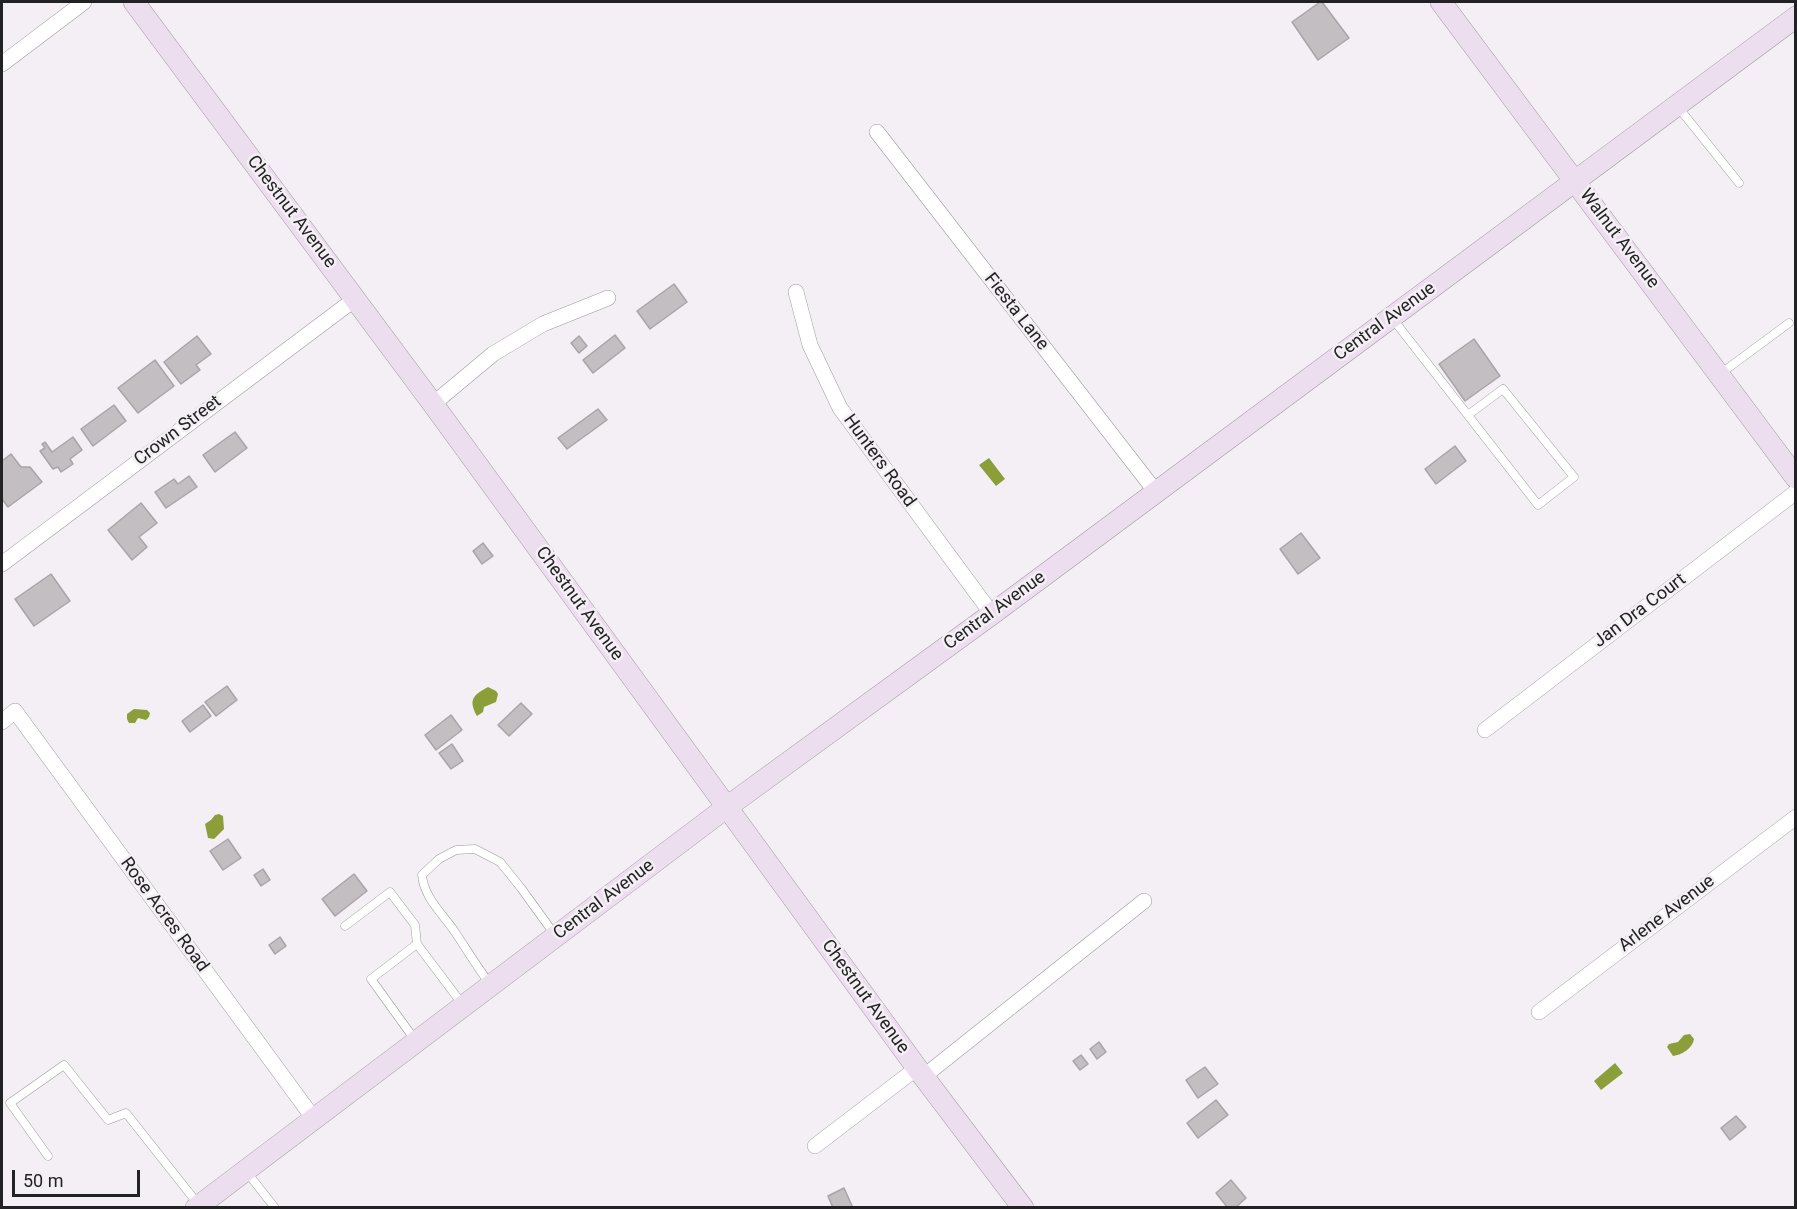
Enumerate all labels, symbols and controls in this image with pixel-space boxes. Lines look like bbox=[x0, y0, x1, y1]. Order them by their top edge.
street label: Chestnut Avenue bbox=[242, 151, 340, 273]
street label: Walnut Avenue bbox=[1575, 185, 1663, 293]
street label: Fiesta Lane bbox=[979, 269, 1053, 355]
street label: Central Avenue bbox=[1330, 278, 1440, 366]
street label: Crown Street bbox=[130, 391, 226, 471]
street label: Hunters Road bbox=[838, 410, 920, 512]
street label: Chestnut Avenue bbox=[530, 543, 628, 665]
street label: Central Avenue bbox=[940, 567, 1050, 655]
street label: Jan Dra Court bbox=[1589, 569, 1691, 653]
street label: Rose Acres Road bbox=[115, 853, 213, 977]
street label: Central Avenue bbox=[549, 855, 659, 945]
street label: Arlene Avenue bbox=[1615, 871, 1719, 957]
street label: Chestnut Avenue bbox=[816, 936, 914, 1058]
scale bar bbox=[15, 1158, 142, 1196]
text: 50 m bbox=[23, 1170, 63, 1191]

